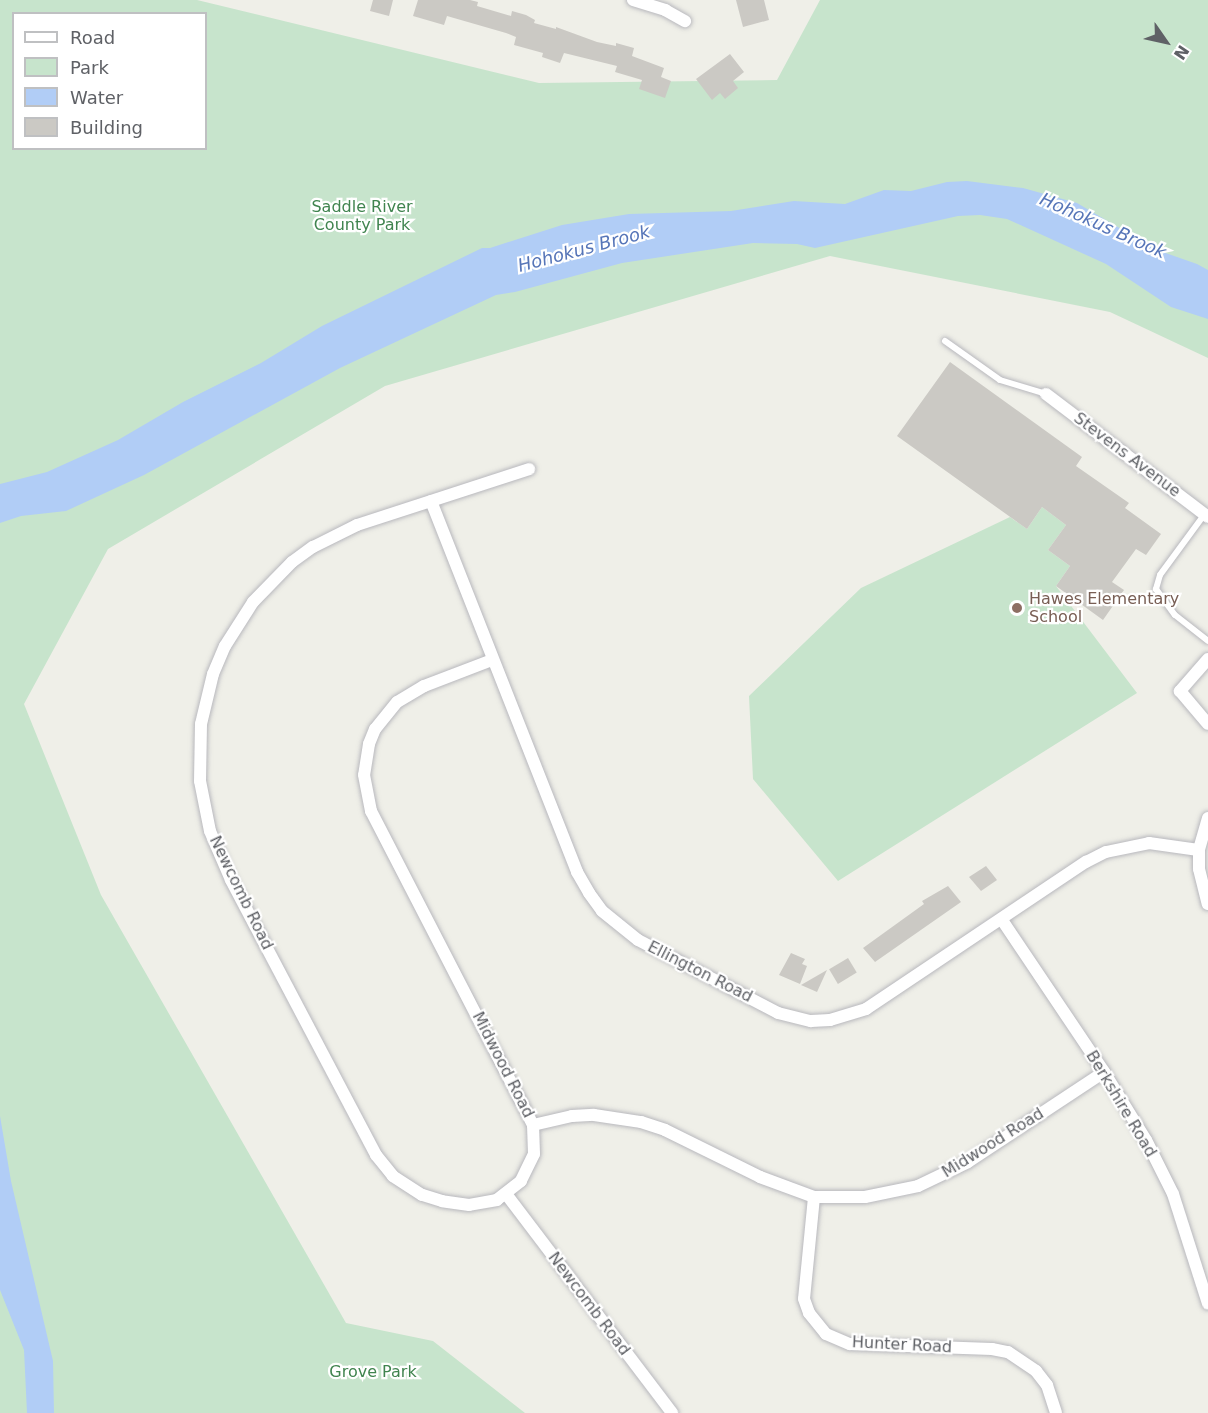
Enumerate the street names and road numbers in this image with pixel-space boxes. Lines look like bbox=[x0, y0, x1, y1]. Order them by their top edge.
street label: Stevens Avenue bbox=[1070, 409, 1184, 501]
street label: Newcomb Road bbox=[205, 833, 277, 953]
street label: Ellington Road bbox=[644, 937, 756, 1007]
street label: Midwood Road bbox=[468, 1009, 538, 1121]
street label: Berkshire Road bbox=[1082, 1047, 1160, 1161]
street label: Midwood Road bbox=[939, 1104, 1047, 1182]
street label: Newcomb Road bbox=[544, 1249, 634, 1359]
street label: Hunter Road bbox=[851, 1333, 953, 1357]

